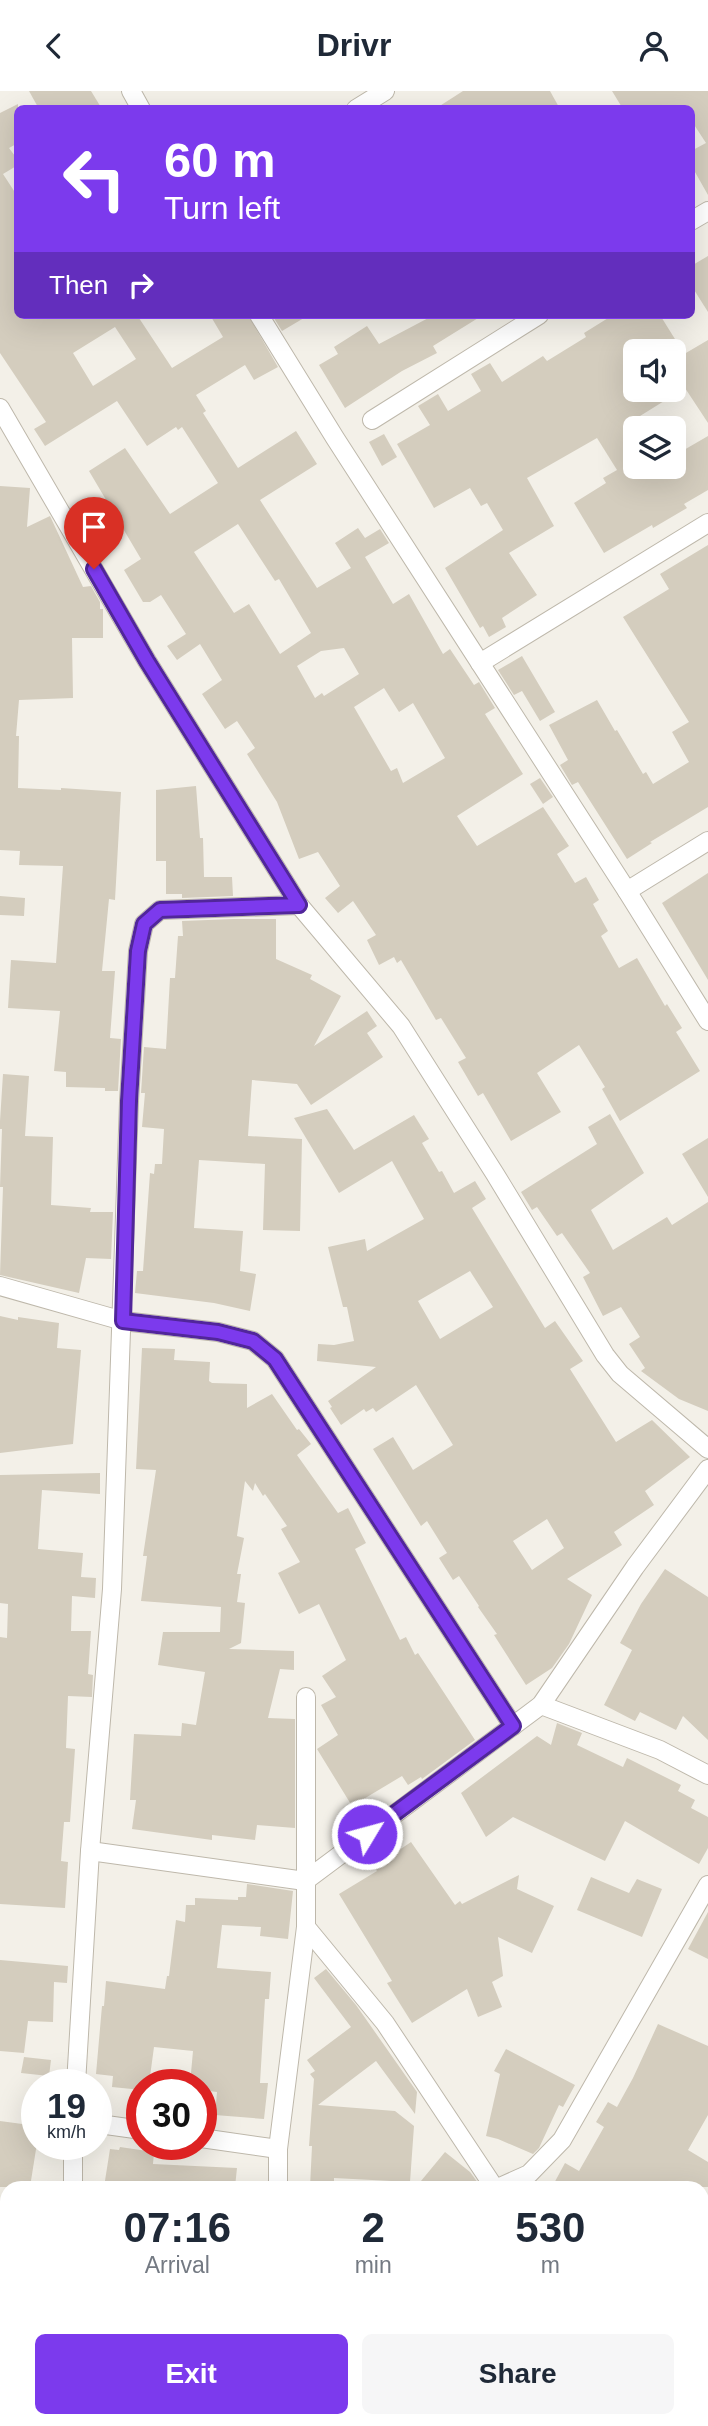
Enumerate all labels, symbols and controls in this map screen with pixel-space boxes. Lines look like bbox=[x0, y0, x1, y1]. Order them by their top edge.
icon: back bbox=[35, 27, 73, 65]
text: Drivr bbox=[317, 27, 391, 63]
icon: person bbox=[635, 27, 673, 65]
icon: left bbox=[49, 133, 140, 224]
text: 60 m bbox=[164, 133, 276, 187]
text: Turn left bbox=[164, 190, 280, 226]
icon: right bbox=[122, 266, 160, 304]
text: Then bbox=[49, 270, 108, 300]
map controls bbox=[623, 339, 686, 479]
button: sound bbox=[623, 339, 686, 402]
button: layers bbox=[623, 416, 686, 479]
pin bbox=[64, 497, 124, 569]
icon: arrive bbox=[75, 508, 113, 546]
position arrow bbox=[330, 1797, 404, 1871]
speed limit sign: 30 bbox=[126, 2069, 217, 2160]
text: 19 bbox=[47, 2086, 86, 2125]
text: km/h bbox=[47, 2122, 86, 2142]
text: 07:16 bbox=[124, 2204, 231, 2251]
text: 2 bbox=[361, 2204, 385, 2251]
text: 530 bbox=[515, 2204, 585, 2251]
text: Arrival bbox=[145, 2252, 210, 2278]
text: min bbox=[355, 2252, 392, 2278]
text: m bbox=[541, 2252, 560, 2278]
button: Exit bbox=[35, 2334, 348, 2414]
button: Share bbox=[362, 2334, 674, 2414]

